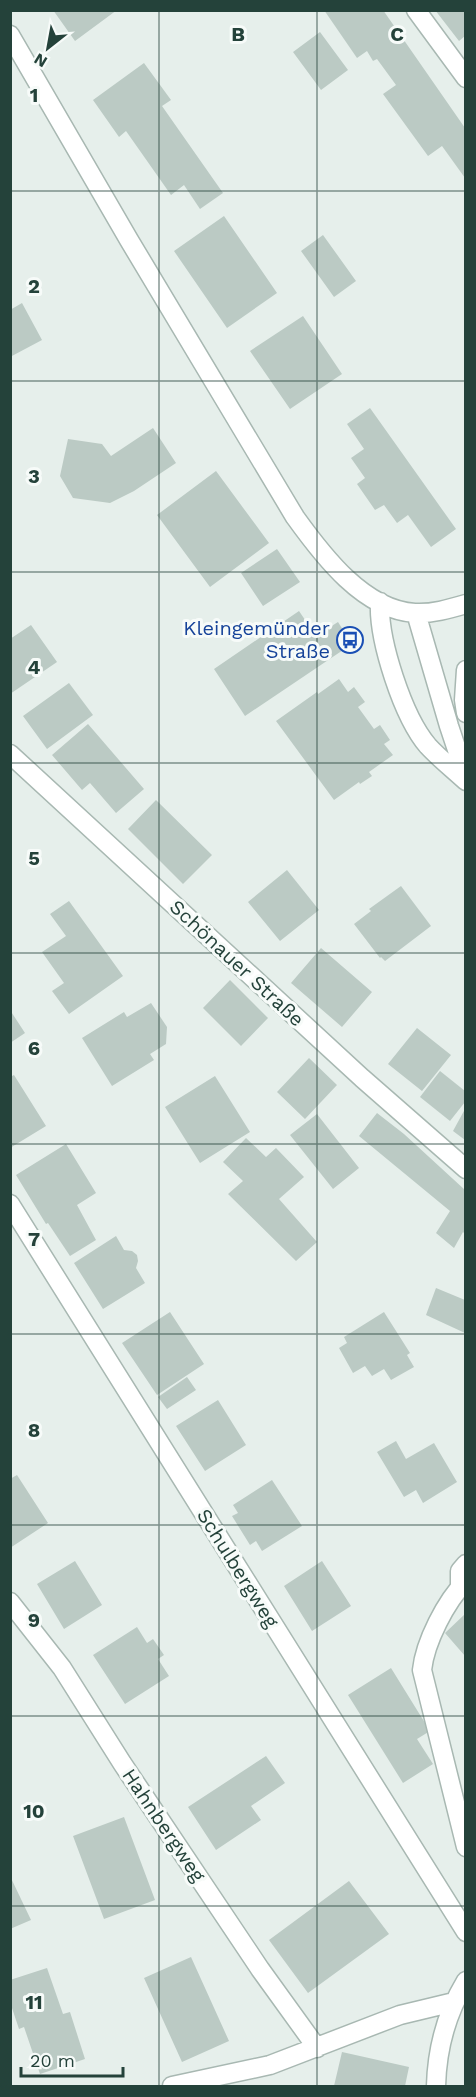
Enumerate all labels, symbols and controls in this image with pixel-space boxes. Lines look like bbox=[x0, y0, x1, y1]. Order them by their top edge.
north arrow bbox=[18, 18, 78, 78]
text: B bbox=[231, 22, 245, 46]
text: C bbox=[390, 22, 404, 46]
text: N bbox=[31, 49, 51, 72]
text: 1 bbox=[30, 83, 38, 107]
text: 2 bbox=[28, 274, 40, 298]
text: 3 bbox=[28, 464, 40, 488]
place label: Kleingemünder Straße bbox=[183, 616, 330, 663]
bus stop icon: Kleingemünder Straße bbox=[335, 625, 365, 655]
text: 4 bbox=[28, 655, 41, 679]
text: 5 bbox=[28, 846, 40, 870]
street label: Schönauer Straße bbox=[165, 895, 309, 1031]
text: 6 bbox=[28, 1036, 40, 1060]
text: 7 bbox=[28, 1227, 40, 1251]
text: 8 bbox=[28, 1418, 40, 1442]
street label: Schulbergweg bbox=[192, 1504, 284, 1632]
text: 9 bbox=[28, 1608, 40, 1632]
street label: Hahnbergweg bbox=[117, 1764, 211, 1886]
text: 10 bbox=[23, 1799, 45, 1823]
text: 11 bbox=[25, 1990, 43, 2014]
scale bar bbox=[21, 2040, 123, 2078]
text: 20 m bbox=[30, 2050, 75, 2071]

